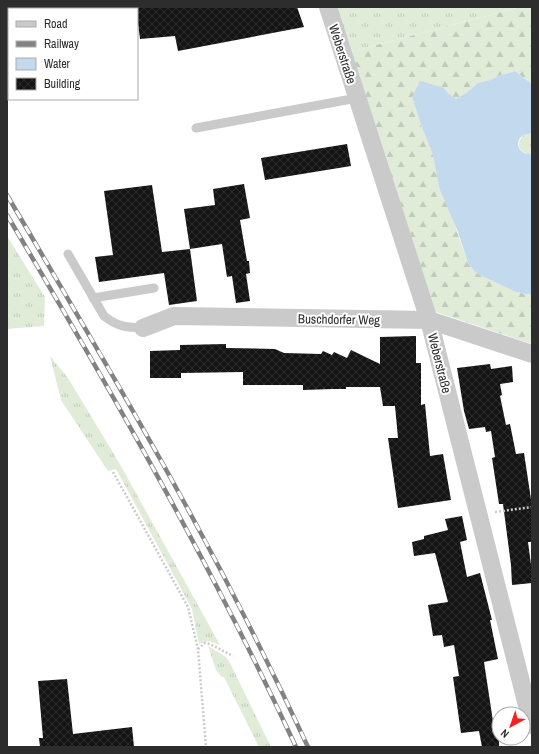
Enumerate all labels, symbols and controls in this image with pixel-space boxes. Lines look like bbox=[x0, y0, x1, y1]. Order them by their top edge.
legend bbox=[8, 8, 138, 100]
text: Road bbox=[44, 16, 68, 32]
street label: Weberstraße bbox=[325, 22, 360, 86]
text: Railway bbox=[44, 36, 79, 52]
text: Water bbox=[44, 56, 71, 72]
text: Building bbox=[44, 76, 81, 92]
street label: Buschdorfer Weg bbox=[298, 310, 380, 329]
street label: Weberstraße bbox=[424, 331, 455, 395]
north arrow bbox=[491, 706, 531, 746]
text: N bbox=[498, 726, 512, 741]

